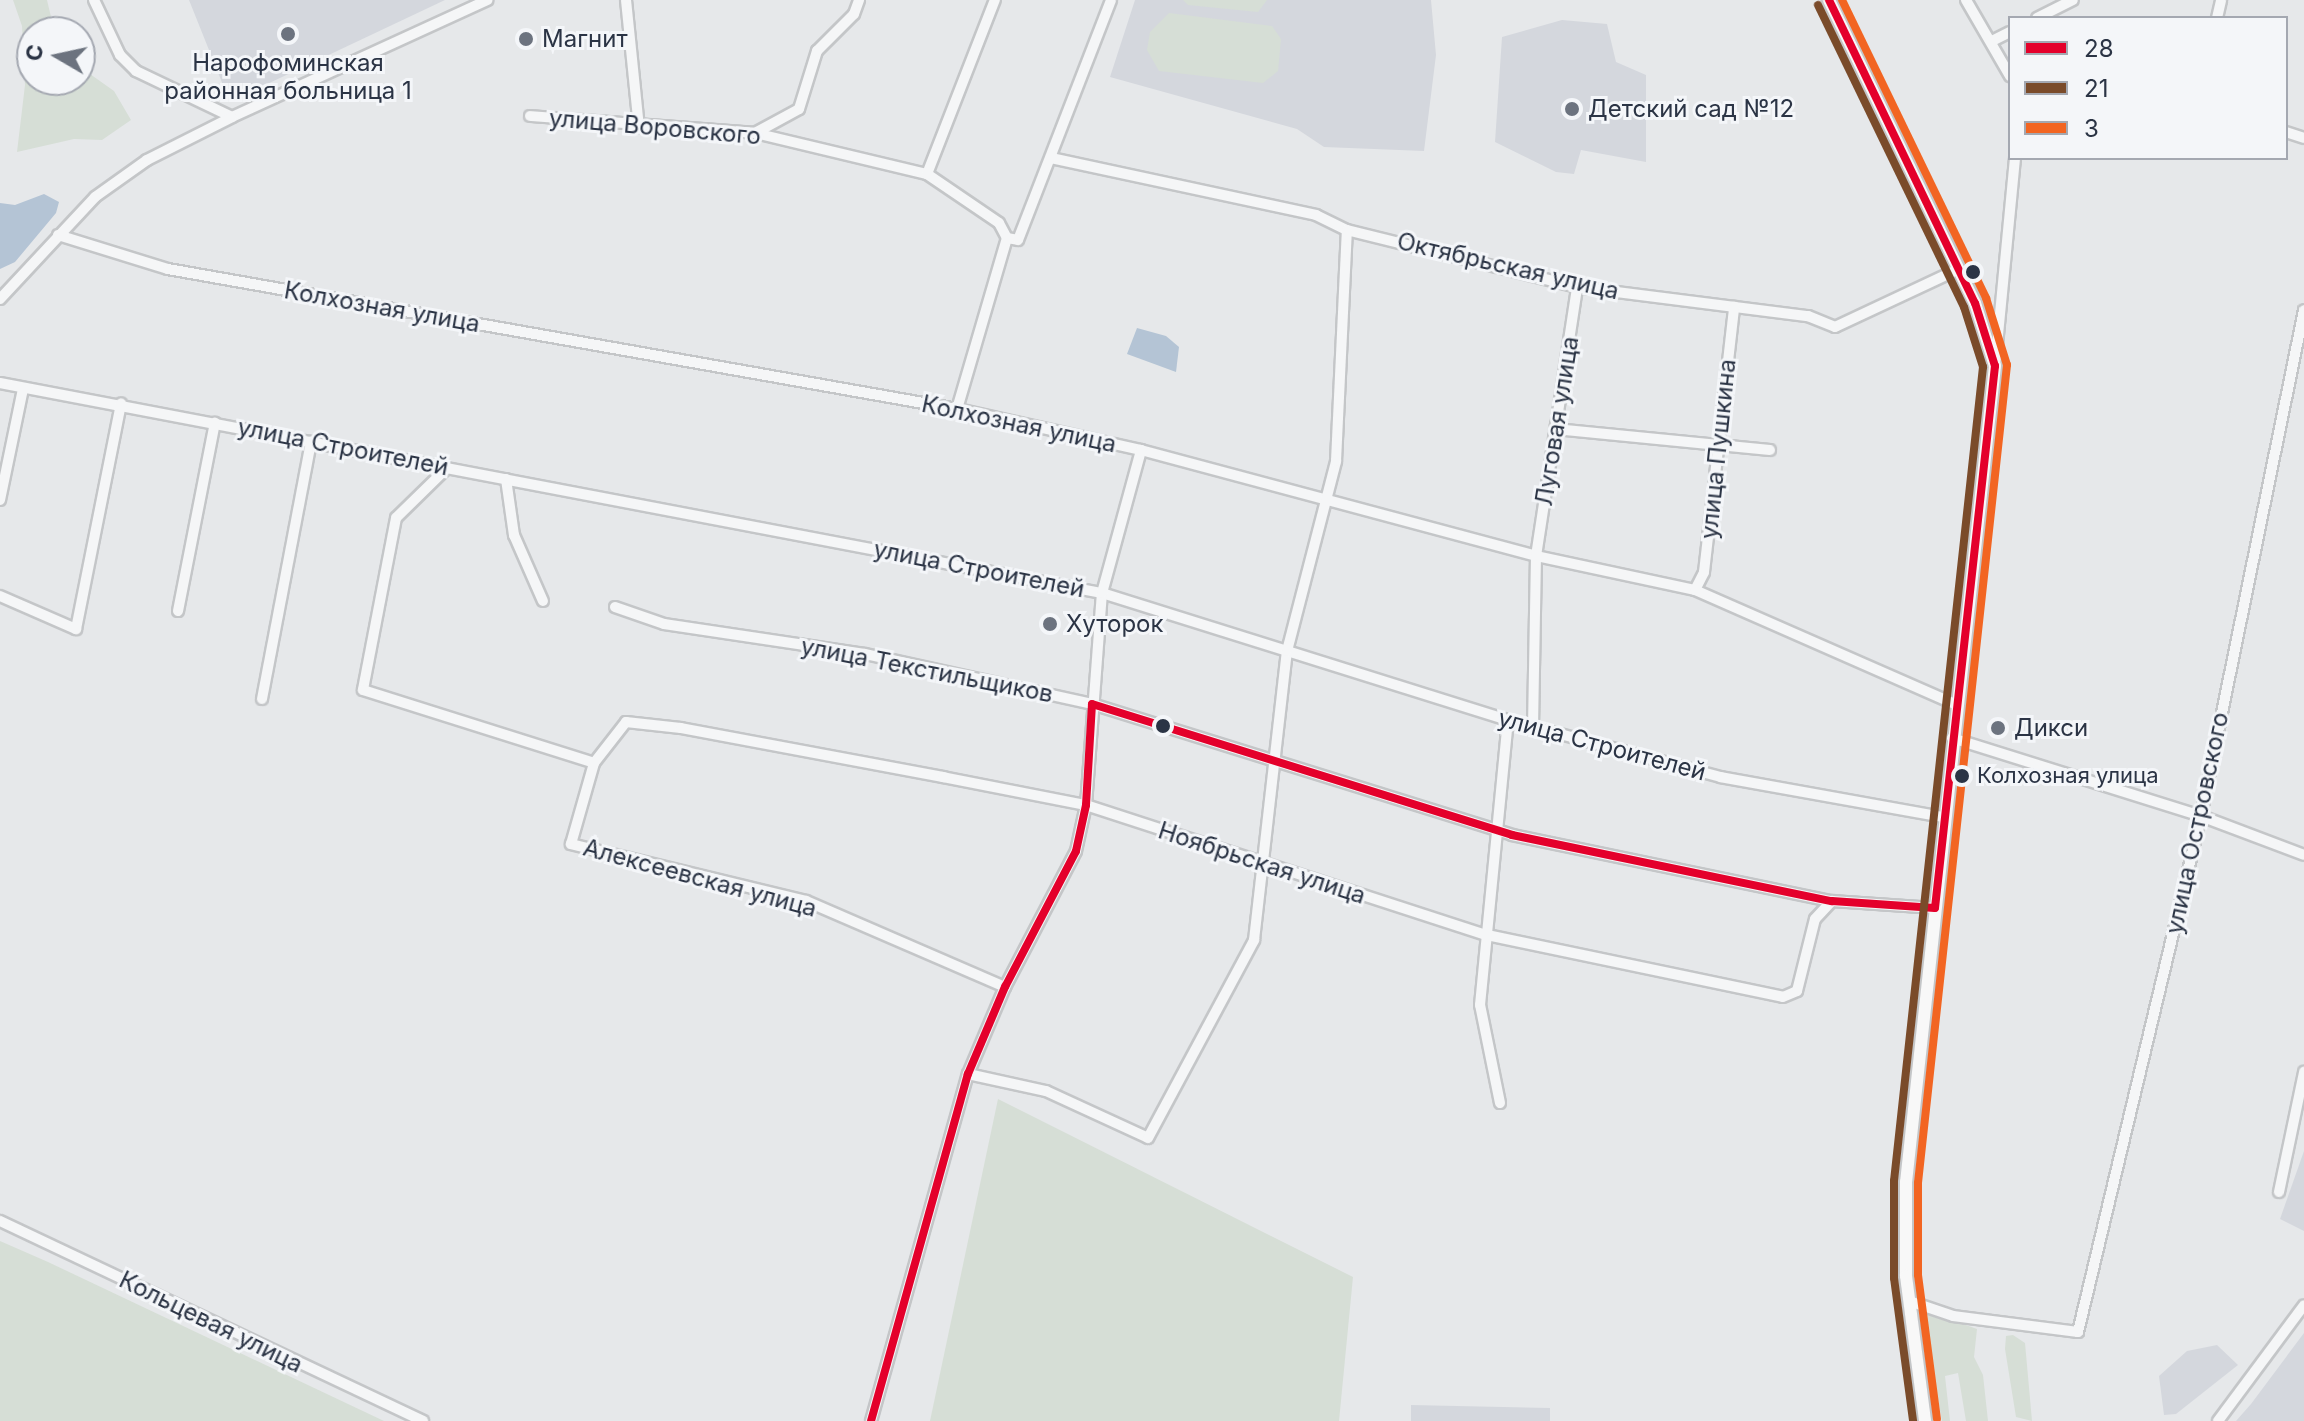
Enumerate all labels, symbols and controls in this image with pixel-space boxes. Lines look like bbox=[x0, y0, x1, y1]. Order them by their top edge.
north arrow bbox=[16, 16, 96, 96]
legend bbox=[2008, 16, 2288, 160]
marker: Нарофоминская районная больница 1 bbox=[277, 23, 299, 45]
place label: Магнит bbox=[542, 25, 628, 53]
marker: Магнит bbox=[517, 30, 535, 48]
text: 28 bbox=[2084, 34, 2113, 63]
text: С bbox=[20, 42, 48, 63]
place label: Нарофоминская районная больница 1 bbox=[164, 49, 412, 105]
text: 21 bbox=[2084, 74, 2108, 103]
place label: Детский сад №12 bbox=[1588, 95, 1794, 123]
marker: Детский сад №12 bbox=[1563, 100, 1581, 118]
street label: улица Воровского bbox=[548, 103, 762, 151]
text: 3 bbox=[2084, 114, 2099, 143]
street label: Октябрьская улица bbox=[1394, 226, 1622, 306]
unlabelled marker bbox=[1965, 264, 1981, 280]
street label: Колхозная улица bbox=[282, 276, 482, 338]
street label: Луговая улица bbox=[1529, 334, 1585, 508]
street label: улица Пушкина bbox=[1694, 357, 1742, 541]
street label: Колхозная улица bbox=[919, 389, 1119, 459]
street label: улица Строителей bbox=[235, 412, 451, 482]
street label: улица Строителей bbox=[871, 534, 1087, 604]
place label: Хуторок bbox=[1066, 610, 1163, 638]
marker: Хуторок bbox=[1041, 615, 1059, 633]
street label: улица Текстильщиков bbox=[798, 631, 1056, 709]
street label: улица Строителей bbox=[1495, 703, 1709, 787]
street label: улица Островского bbox=[2159, 709, 2235, 937]
place label: Дикси bbox=[2014, 714, 2088, 742]
unlabelled marker bbox=[1155, 718, 1171, 734]
marker: Дикси bbox=[1989, 719, 2007, 737]
place label: Колхозная улица bbox=[1977, 763, 2159, 789]
marker: Колхозная улица bbox=[1954, 768, 1970, 784]
street label: Ноябрьская улица bbox=[1155, 816, 1369, 910]
street label: Алексеевская улица bbox=[580, 833, 820, 923]
street label: Кольцевая улица bbox=[115, 1265, 307, 1379]

